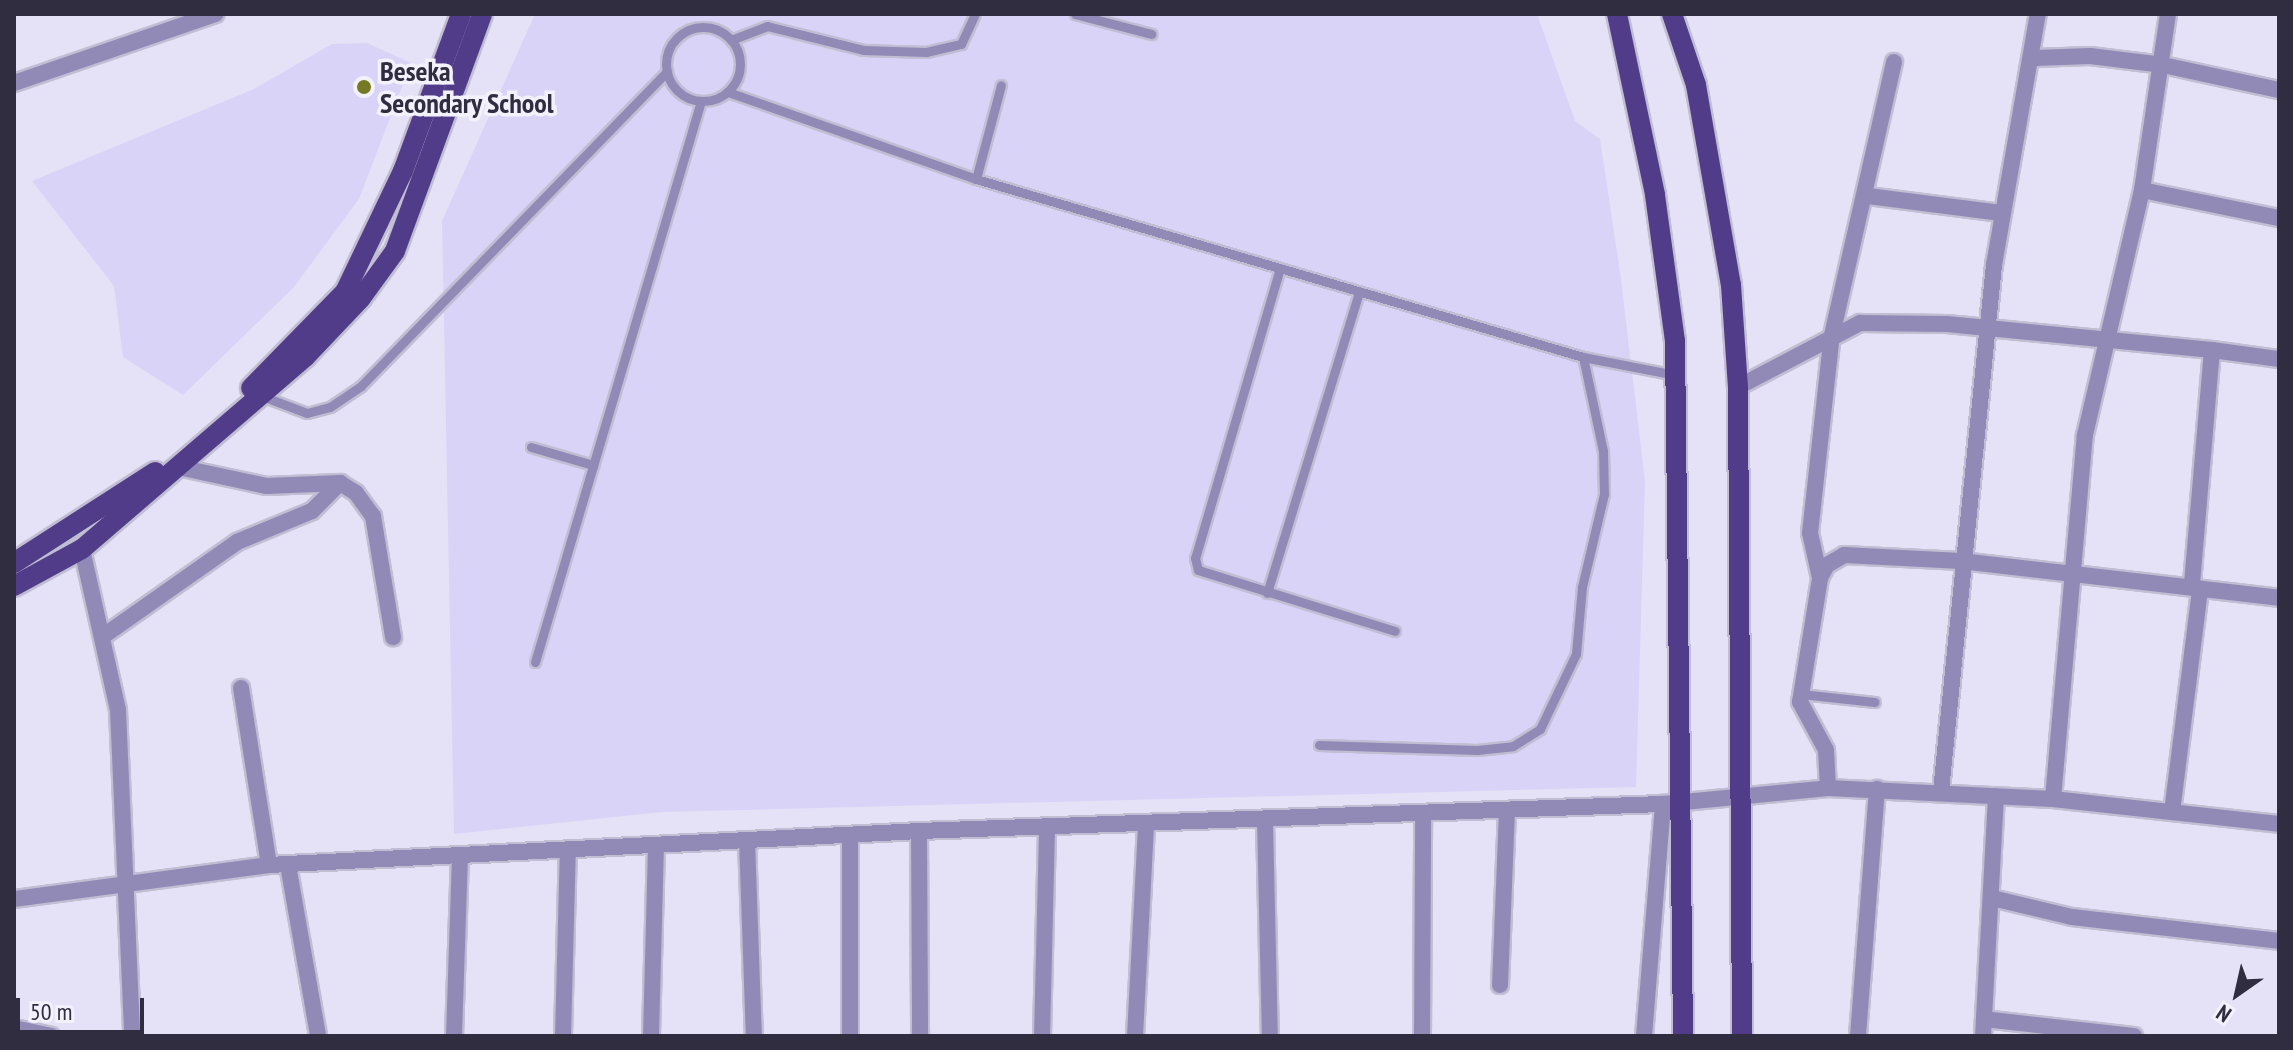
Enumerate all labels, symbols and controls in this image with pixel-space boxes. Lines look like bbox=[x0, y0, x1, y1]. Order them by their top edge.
place label: Beseka Secondary School bbox=[380, 54, 554, 120]
marker: Beseka Secondary School bbox=[355, 78, 373, 96]
north arrow bbox=[2197, 954, 2277, 1034]
scale bar bbox=[20, 982, 148, 1032]
text: 50 m bbox=[30, 996, 72, 1027]
text: N bbox=[2211, 999, 2236, 1029]

